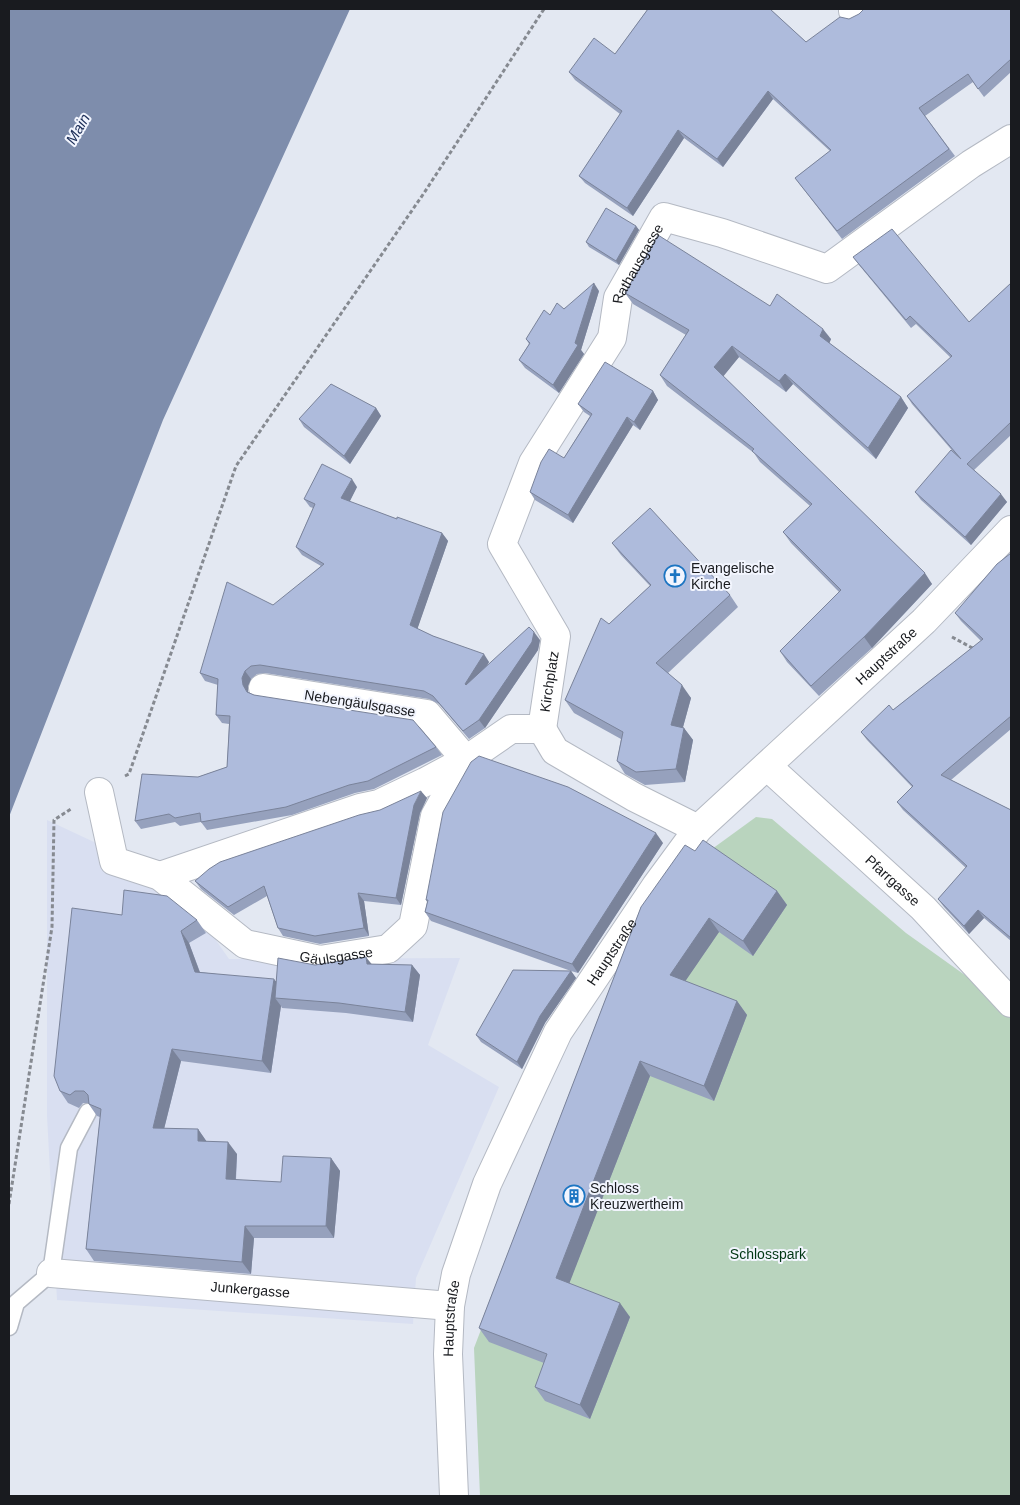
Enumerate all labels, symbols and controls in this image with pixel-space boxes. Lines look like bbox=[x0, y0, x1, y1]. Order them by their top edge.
water label: Main bbox=[62, 110, 93, 147]
street label: Rathausgasse bbox=[609, 221, 667, 305]
place label: Evangelische Kirche bbox=[691, 560, 774, 592]
church icon: Evangelische Kirche bbox=[663, 564, 687, 588]
street label: Hauptstraße bbox=[852, 624, 920, 688]
street label: Kirchplatz bbox=[537, 650, 562, 713]
street label: Nebengäulsgasse bbox=[303, 686, 417, 720]
street label: Pfarrgasse bbox=[862, 852, 923, 909]
street label: Hauptstraße bbox=[584, 915, 640, 989]
street label: Gäulsgasse bbox=[298, 944, 374, 968]
place label: Schloss Kreuzwertheim bbox=[590, 1180, 683, 1212]
building icon: Schloss Kreuzwertheim bbox=[562, 1184, 586, 1208]
park label: Schlosspark bbox=[730, 1246, 807, 1262]
street label: Junkergasse bbox=[210, 1278, 291, 1301]
street label: Hauptstraße bbox=[440, 1278, 463, 1357]

